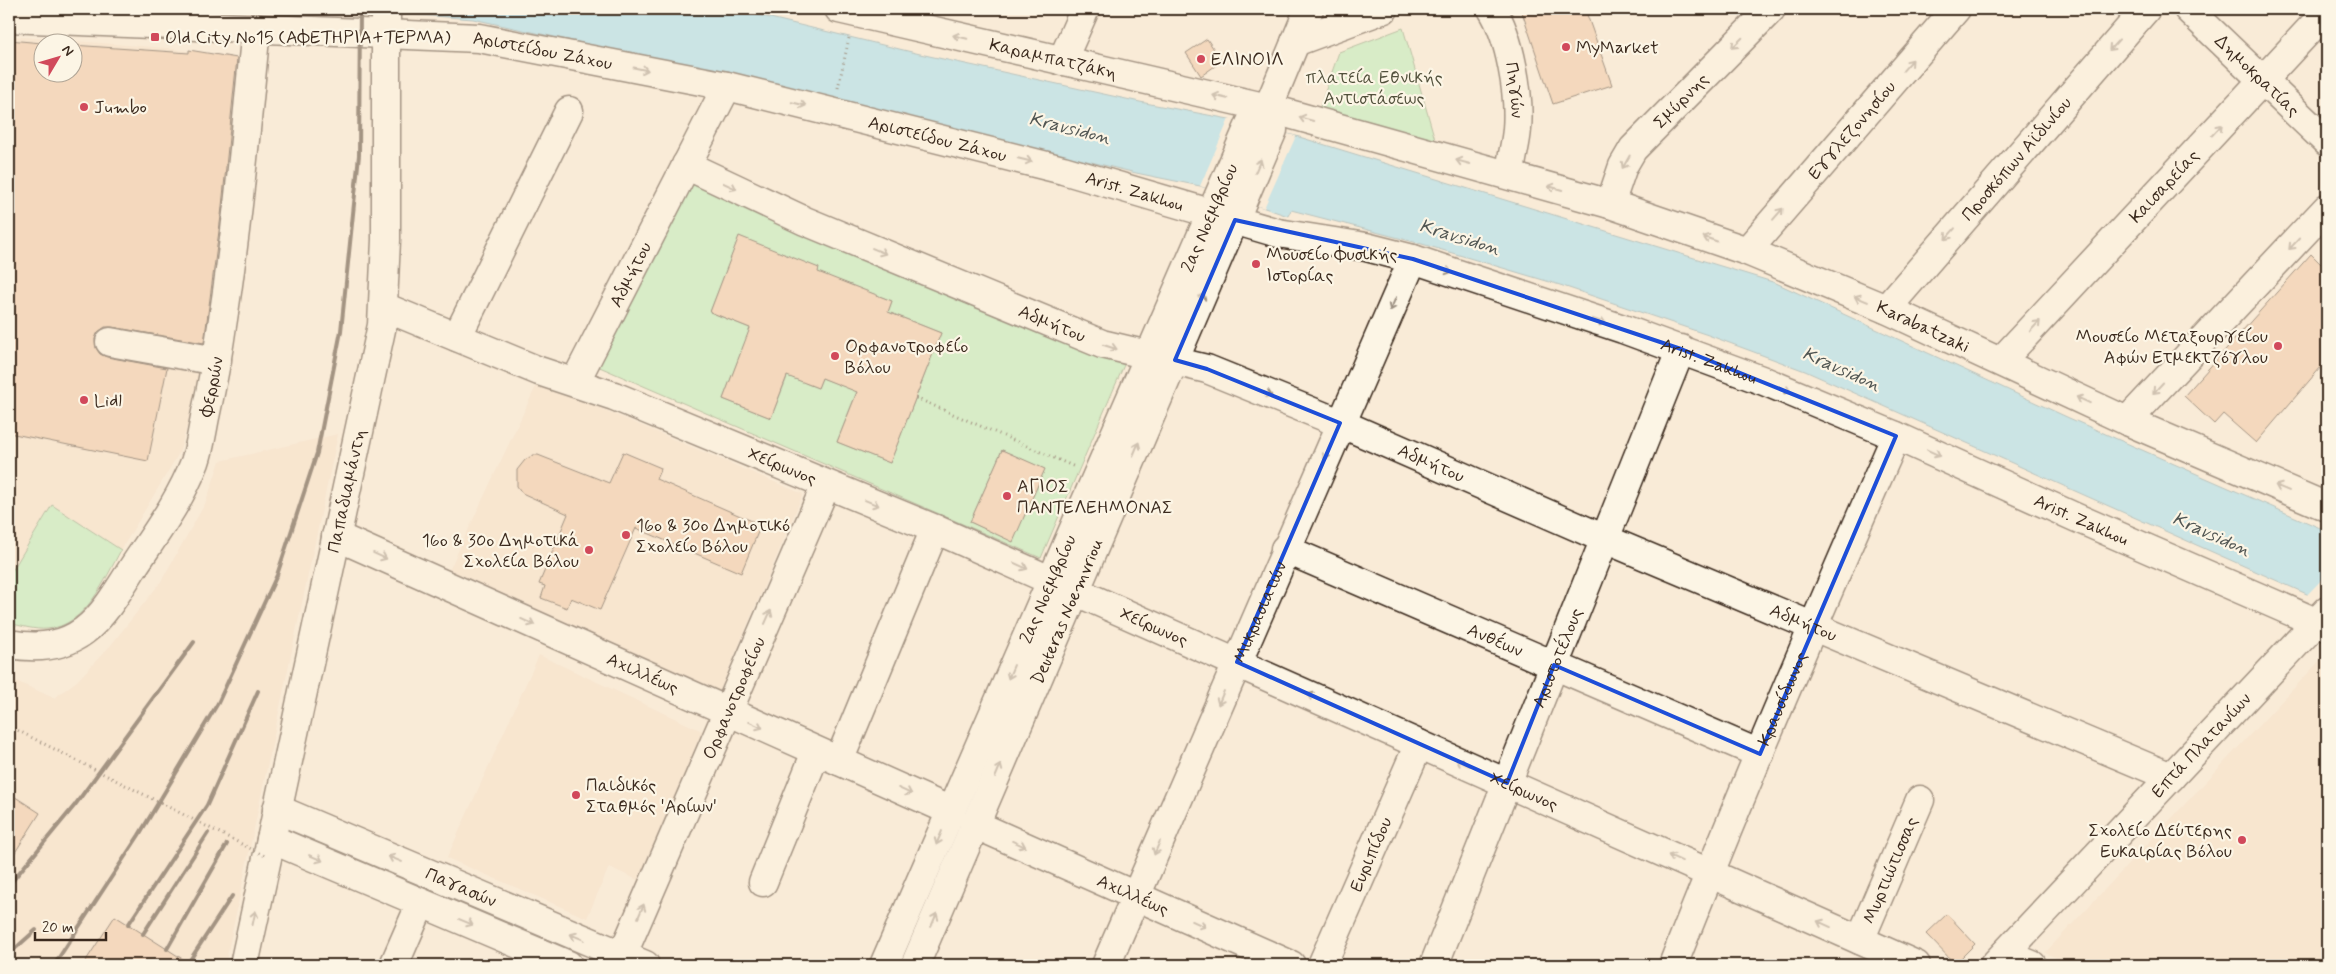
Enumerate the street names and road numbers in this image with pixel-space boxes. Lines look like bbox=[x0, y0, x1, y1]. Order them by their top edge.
street label: Αριστείδου Ζάχου bbox=[472, 27, 614, 77]
street label: Δημοκρατίας bbox=[2209, 30, 2305, 123]
street label: Καραμπατζάκη bbox=[987, 33, 1119, 86]
street label: Πηγών bbox=[1499, 60, 1529, 118]
street label: Σμύρνης bbox=[1649, 68, 1714, 134]
street label: Εγγλεζονησίου bbox=[1803, 76, 1902, 185]
street label: Προσκόπων Αϊδινίου bbox=[1956, 92, 2078, 227]
street label: Αριστείδου Ζάχου bbox=[866, 111, 1009, 168]
street label: Καισαρείας bbox=[2124, 145, 2205, 229]
street label: 2ας Νοεμβρίου bbox=[1176, 160, 1244, 276]
street label: Arist. Zakhou bbox=[1082, 166, 1186, 218]
street label: Αδμήτου bbox=[604, 238, 658, 312]
street label: Karabatzaki bbox=[1873, 295, 1973, 359]
street label: Αδμήτου bbox=[1015, 300, 1089, 349]
street label: Arist. Zakhou bbox=[1657, 333, 1760, 390]
street label: Φερρών bbox=[194, 355, 230, 420]
street label: Παπαδιαμάντη bbox=[322, 427, 372, 555]
street label: Αδμήτου bbox=[1394, 439, 1468, 489]
street label: Χείρωνος bbox=[744, 442, 820, 492]
street label: Arist. Zakhou bbox=[2030, 489, 2132, 552]
street label: 2ας Νοεμβρίου bbox=[1014, 531, 1083, 648]
street label: Deuteras Noemvriou bbox=[1026, 535, 1110, 688]
street label: Μικρασιατών bbox=[1228, 558, 1293, 667]
street label: Αδμήτου bbox=[1766, 599, 1840, 648]
street label: Χείρωνος bbox=[1116, 602, 1192, 653]
street label: Αριστοτέλους bbox=[1527, 605, 1589, 712]
street label: Ανθέων bbox=[1463, 618, 1527, 663]
street label: Ορφανοτροφείου bbox=[697, 633, 772, 764]
street label: Αχιλλέως bbox=[603, 648, 682, 701]
street label: Κραυσίδωνος bbox=[1753, 648, 1814, 750]
street label: Επτά Πλατανίων bbox=[2146, 688, 2257, 803]
street label: Χείρωνος bbox=[1486, 766, 1562, 817]
street label: Ευριπίδου bbox=[1345, 813, 1398, 896]
street label: Μυρτιώτισσας bbox=[1857, 813, 1924, 928]
street label: Παγασών bbox=[422, 862, 500, 914]
street label: Αχιλλέως bbox=[1093, 869, 1172, 922]

